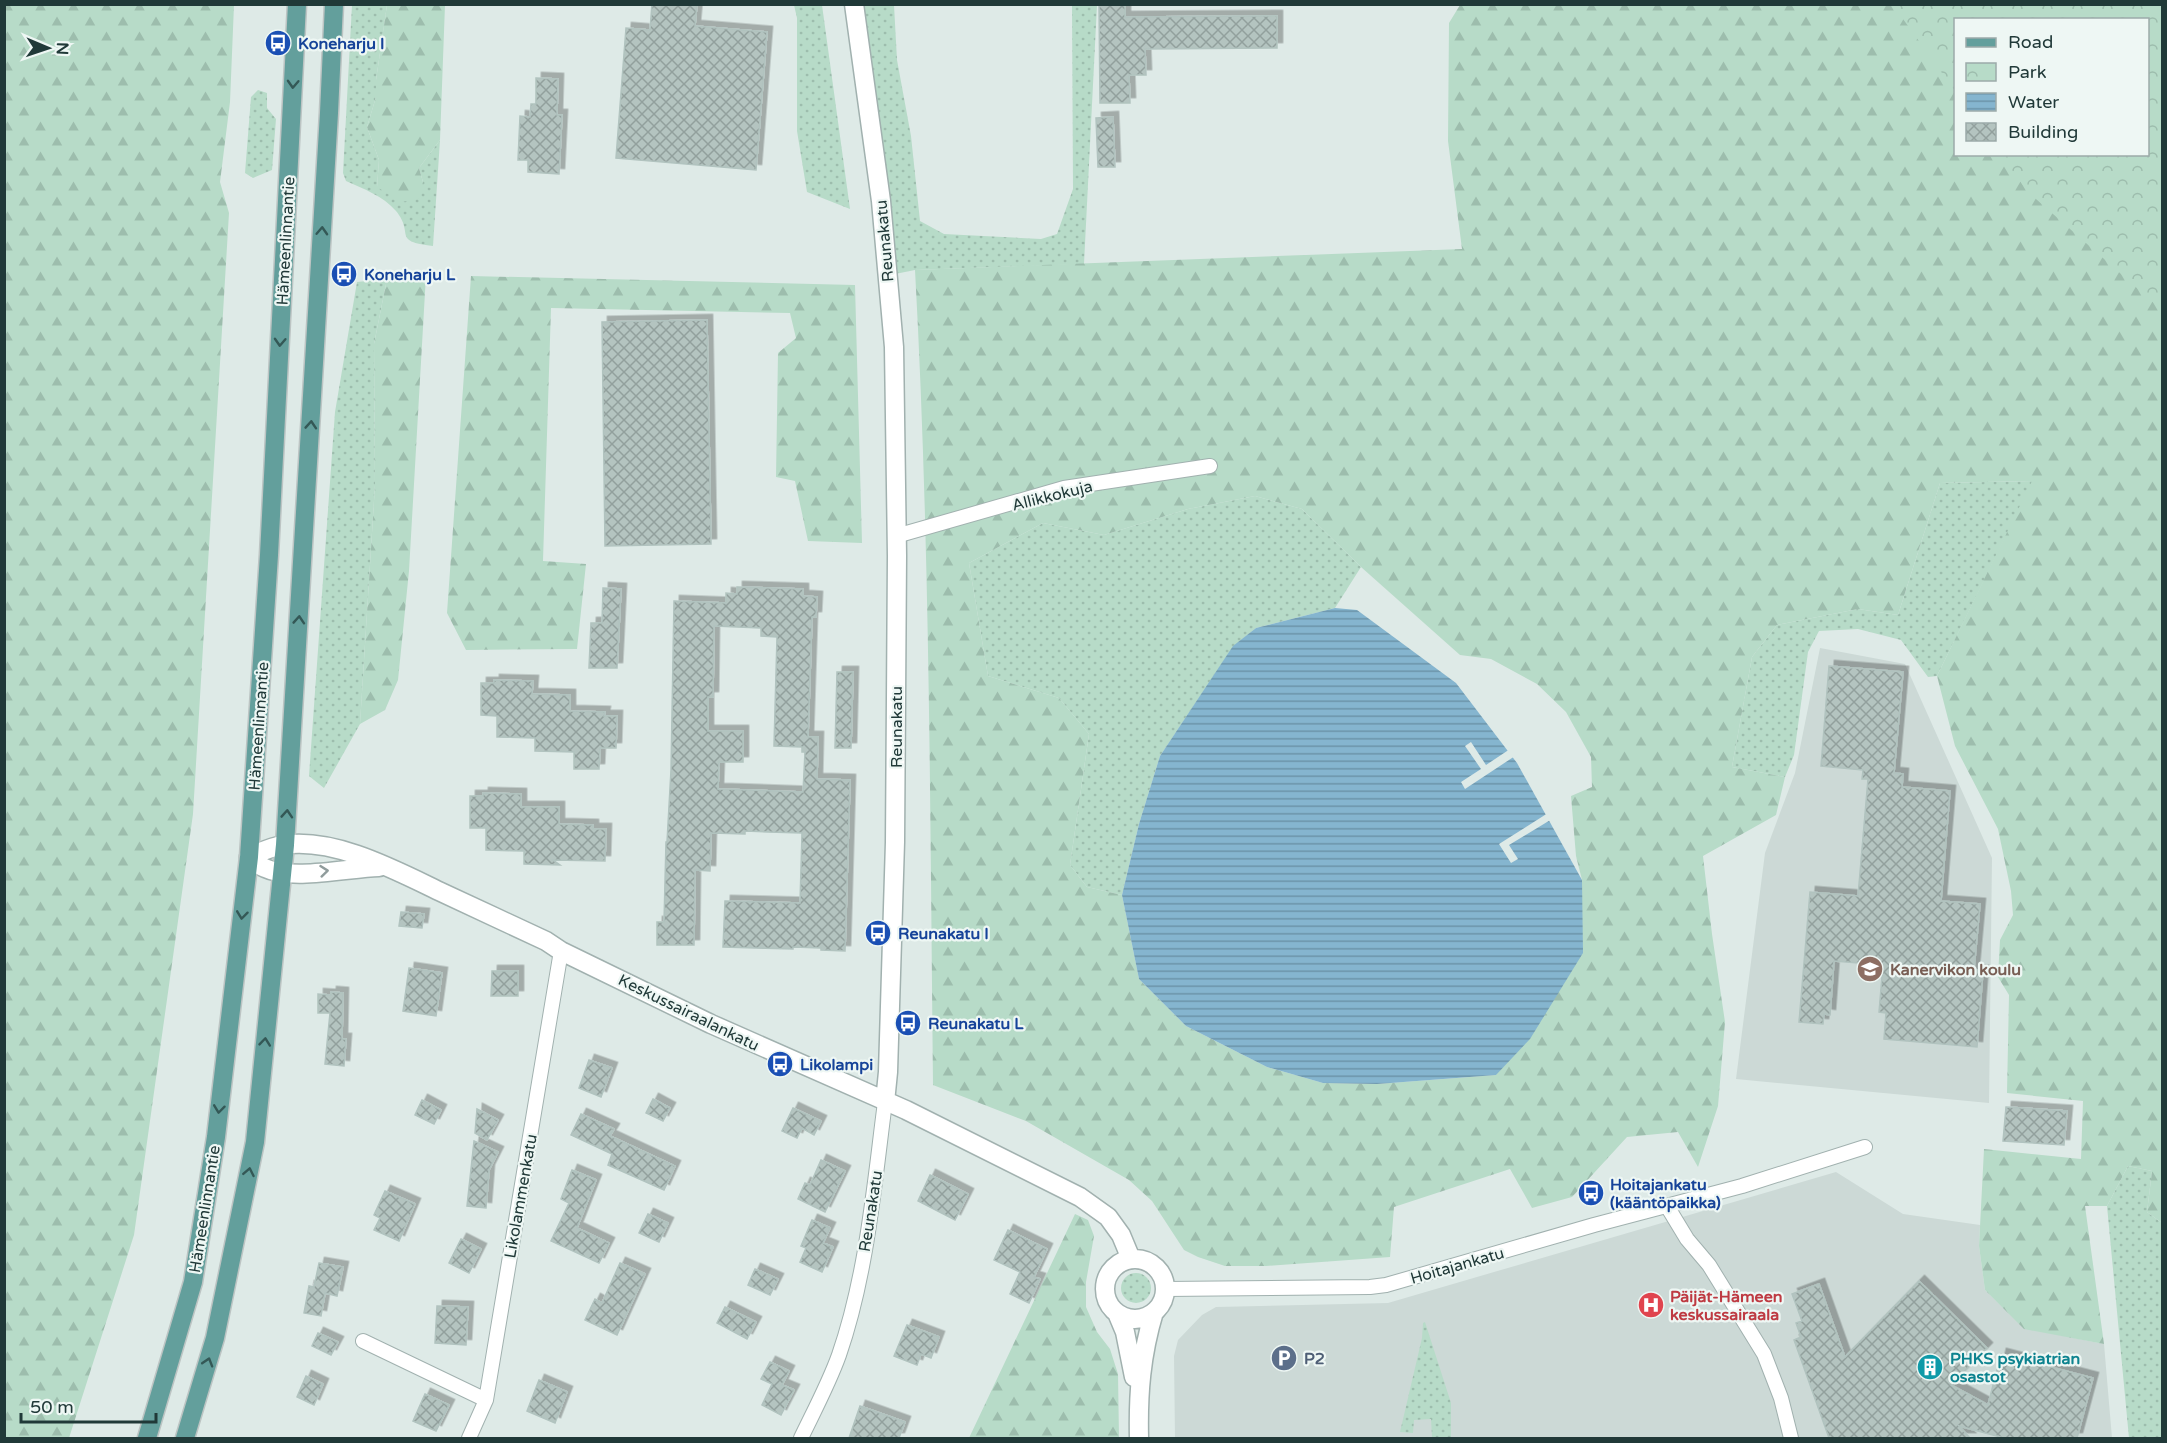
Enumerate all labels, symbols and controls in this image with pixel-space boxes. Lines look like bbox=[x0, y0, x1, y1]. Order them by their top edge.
north arrow bbox=[18, 18, 78, 78]
legend bbox=[1954, 18, 2149, 156]
bus stop icon: Koneharju I bbox=[263, 28, 293, 58]
text: Road bbox=[2008, 31, 2053, 53]
place label: Koneharju I bbox=[298, 34, 385, 54]
text: N bbox=[52, 42, 72, 55]
text: Park bbox=[2008, 61, 2047, 83]
one-way arrow bbox=[286, 79, 299, 88]
text: Water bbox=[2008, 91, 2059, 113]
text: Building bbox=[2008, 121, 2078, 143]
street label: Hämeenlinnantie bbox=[273, 176, 299, 306]
street label: Reunakatu bbox=[871, 199, 899, 283]
one-way arrow bbox=[316, 226, 329, 235]
bus stop icon: Koneharju L bbox=[329, 259, 359, 289]
place label: Koneharju L bbox=[364, 265, 456, 285]
one-way arrow bbox=[273, 337, 286, 346]
one-way arrow bbox=[304, 421, 317, 430]
street label: Allikkokuja bbox=[1010, 476, 1095, 516]
one-way arrow bbox=[292, 615, 305, 624]
street label: Hämeenlinnantie bbox=[245, 661, 273, 791]
street label: Reunakatu bbox=[887, 686, 907, 768]
one-way arrow bbox=[280, 810, 293, 819]
one-way arrow bbox=[320, 866, 329, 878]
one-way arrow bbox=[236, 911, 249, 920]
bus stop icon: Reunakatu I bbox=[863, 918, 893, 948]
place label: Reunakatu I bbox=[898, 924, 989, 944]
school or university icon: Kanervikon koulu bbox=[1855, 954, 1885, 984]
place label: Kanervikon koulu bbox=[1890, 960, 2021, 980]
street label: Keskussairaalankatu bbox=[615, 970, 762, 1056]
bus stop icon: Reunakatu L bbox=[893, 1008, 923, 1038]
place label: Reunakatu L bbox=[928, 1014, 1024, 1034]
one-way arrow bbox=[258, 1037, 271, 1046]
bus stop icon: Likolampi bbox=[765, 1049, 795, 1079]
place label: Likolampi bbox=[800, 1055, 873, 1075]
one-way arrow bbox=[213, 1105, 226, 1114]
street label: Likolammenkatu bbox=[500, 1132, 542, 1260]
street label: Hämeenlinnantie bbox=[185, 1144, 225, 1274]
one-way arrow bbox=[242, 1167, 255, 1177]
street label: Reunakatu bbox=[855, 1169, 887, 1253]
place label: Hoitajankatu (kääntöpaikka) bbox=[1610, 1175, 1721, 1213]
bus stop icon: Hoitajankatu (kääntöpaikka) bbox=[1576, 1178, 1606, 1208]
street label: Hoitajankatu bbox=[1408, 1243, 1507, 1289]
place label: Päijät-Hämeen keskussairaala bbox=[1670, 1287, 1782, 1325]
hospital icon: Päijät-Hämeen keskussairaala bbox=[1636, 1290, 1666, 1320]
parking icon: P2 bbox=[1269, 1343, 1299, 1373]
place label: P2 bbox=[1304, 1349, 1325, 1369]
place label: PHKS psykiatrian osastot bbox=[1950, 1349, 2080, 1387]
building icon: PHKS psykiatrian osastot bbox=[1915, 1352, 1945, 1382]
one-way arrow bbox=[201, 1357, 213, 1368]
scale bar bbox=[21, 1386, 156, 1424]
text: 50 m bbox=[30, 1396, 74, 1418]

